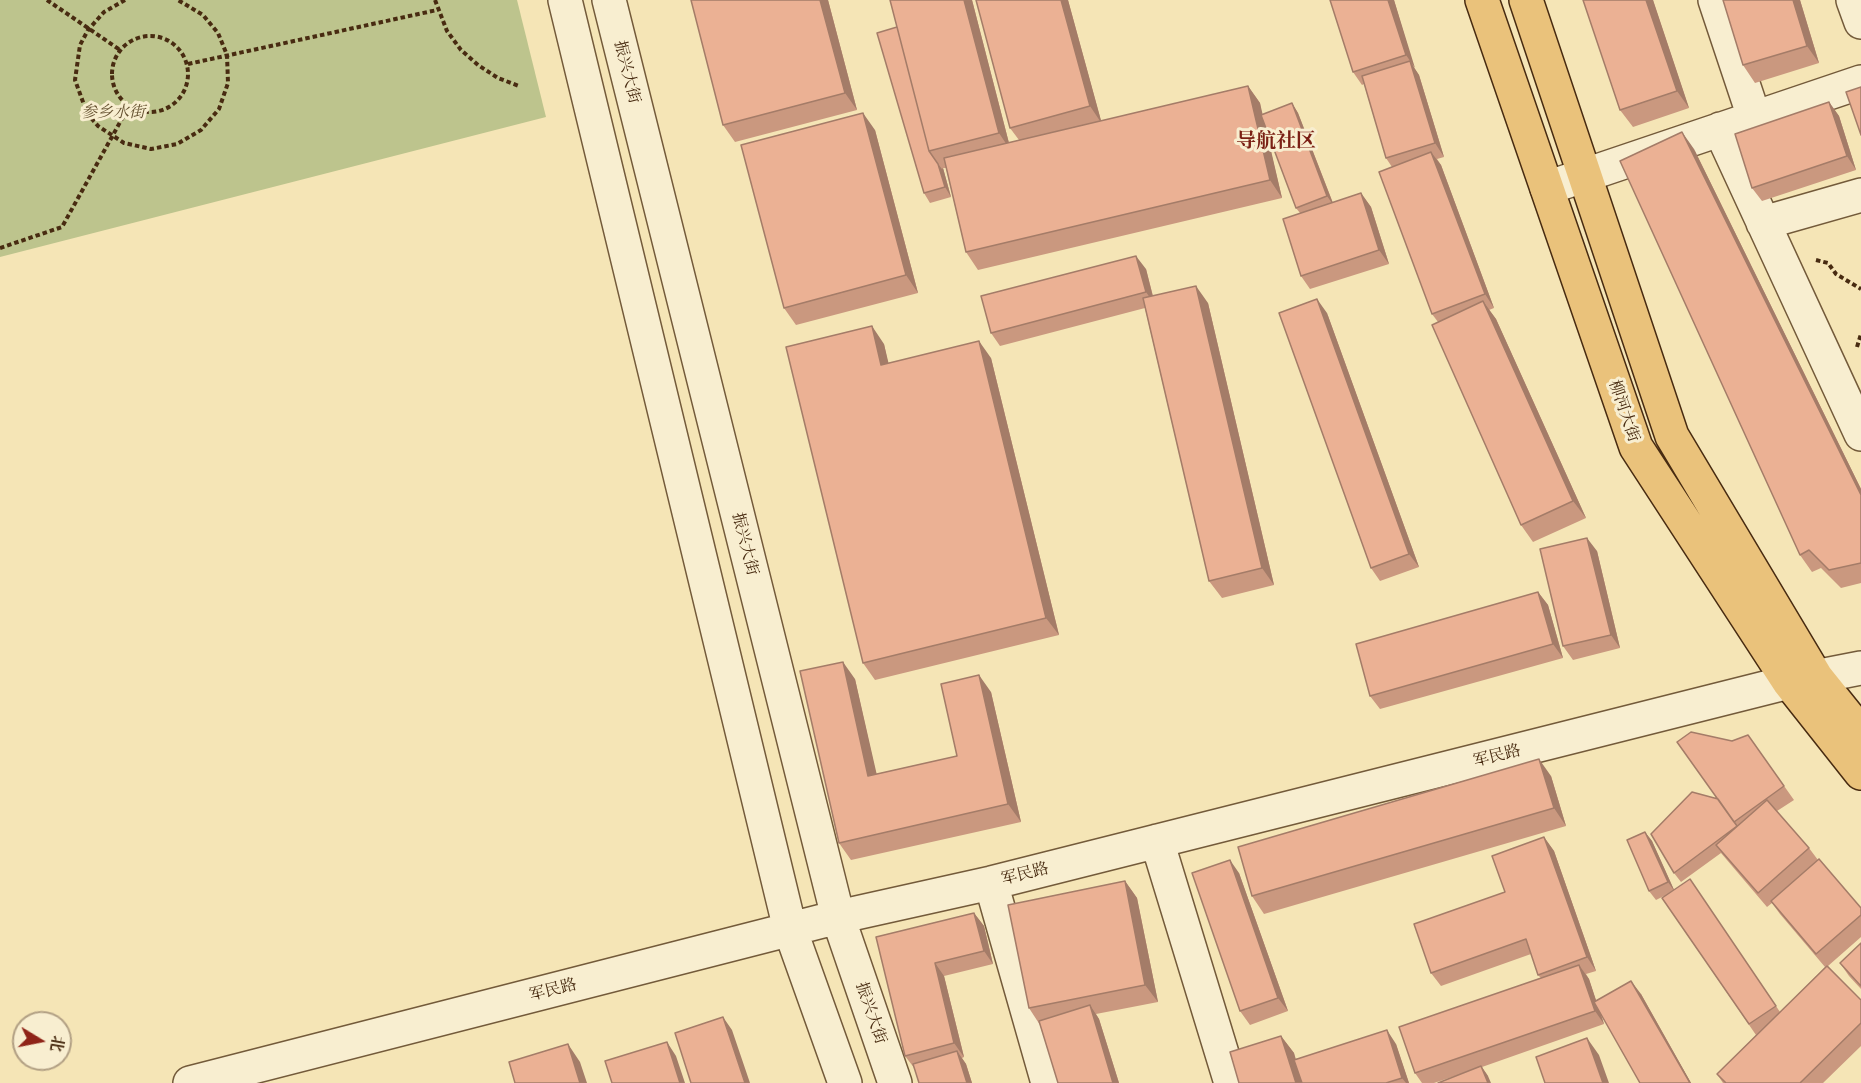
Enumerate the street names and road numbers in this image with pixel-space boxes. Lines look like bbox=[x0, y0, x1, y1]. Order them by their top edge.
street label: 振兴大街 bbox=[610, 39, 644, 105]
street label: 柳河大街 bbox=[1605, 378, 1643, 444]
street label: 振兴大街 bbox=[728, 511, 762, 577]
street label: 军民路 bbox=[1471, 741, 1523, 771]
street label: 军民路 bbox=[999, 859, 1051, 889]
street label: 军民路 bbox=[527, 975, 579, 1005]
street label: 振兴大街 bbox=[852, 980, 890, 1046]

